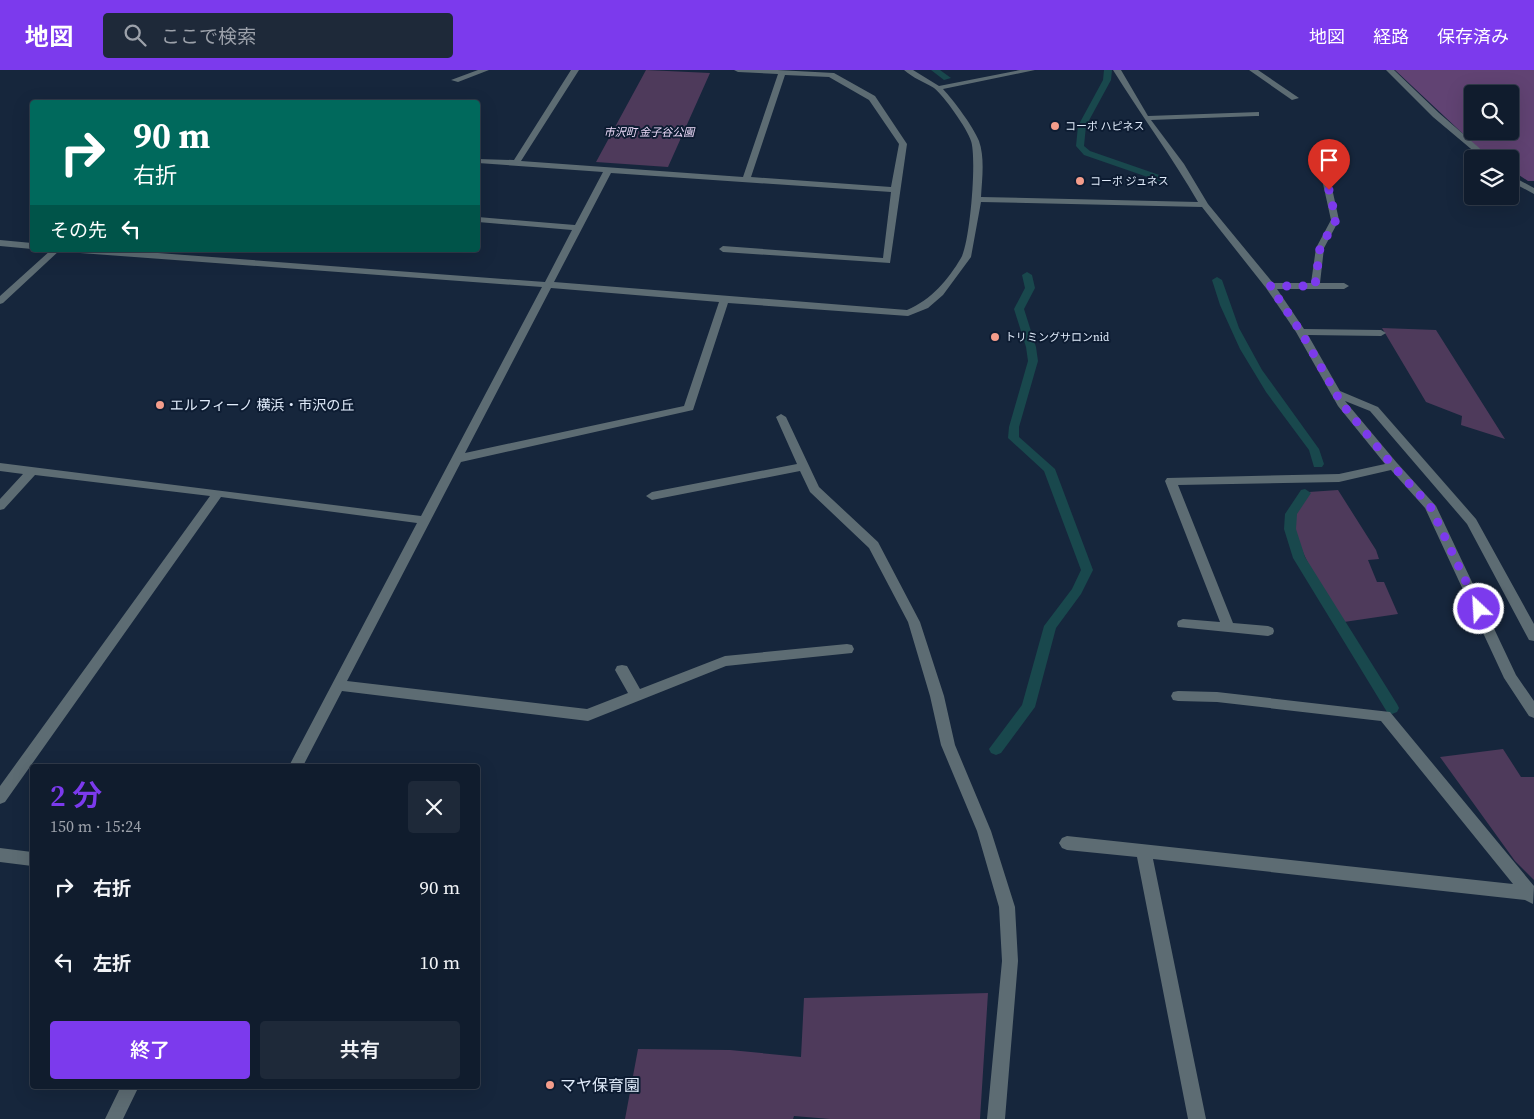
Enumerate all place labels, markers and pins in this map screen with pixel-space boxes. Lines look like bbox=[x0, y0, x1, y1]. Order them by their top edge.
place label: コーポ ハピネス bbox=[1065, 119, 1145, 134]
marker: コーポ ハピネス bbox=[1049, 120, 1061, 132]
pin bbox=[1308, 139, 1350, 190]
place label: コーポ ジュネス bbox=[1090, 174, 1169, 189]
marker: コーポ ジュネス bbox=[1074, 175, 1086, 187]
place label: トリミングサロンnid bbox=[1005, 330, 1110, 345]
marker: トリミングサロンnid bbox=[989, 331, 1001, 343]
place label: エルフィーノ 横浜・市沢の丘 bbox=[170, 395, 354, 415]
marker: エルフィーノ 横浜・市沢の丘 bbox=[154, 399, 166, 411]
place label: マヤ保育園 bbox=[560, 1074, 640, 1096]
marker: マヤ保育園 bbox=[544, 1079, 556, 1091]

